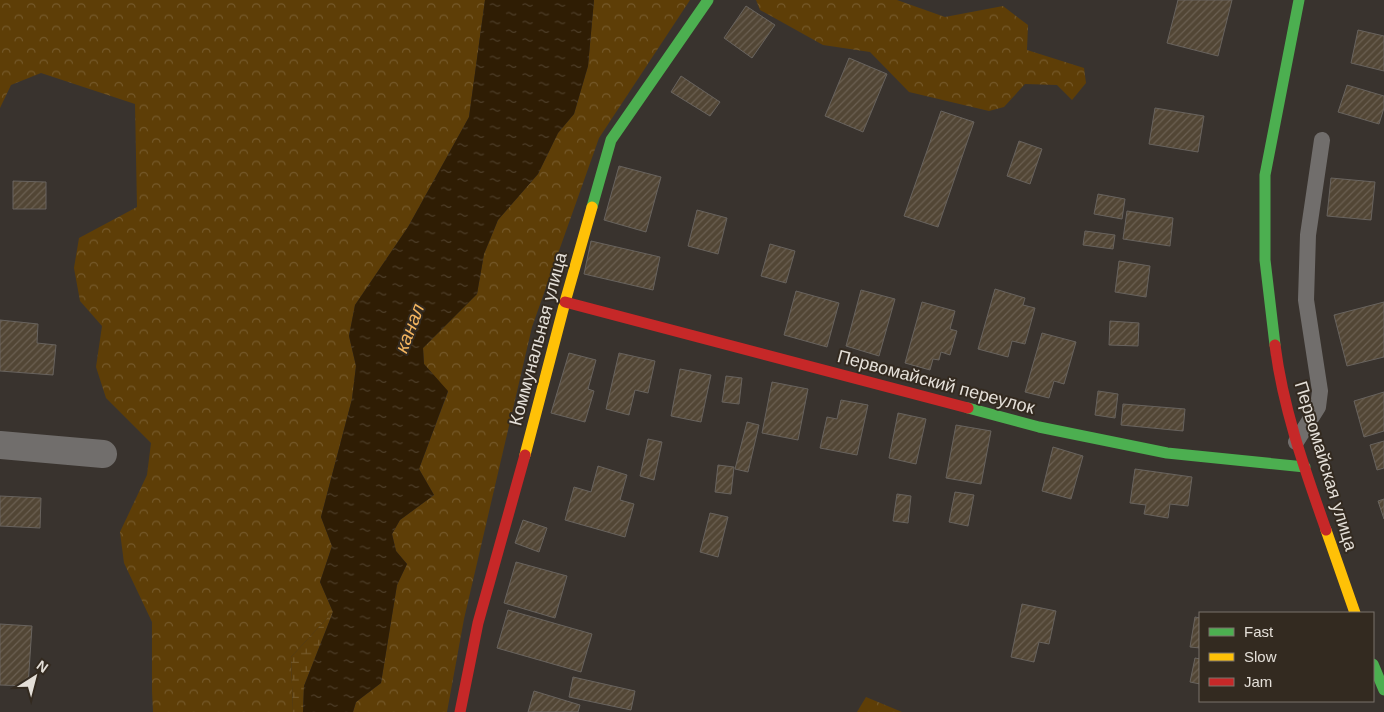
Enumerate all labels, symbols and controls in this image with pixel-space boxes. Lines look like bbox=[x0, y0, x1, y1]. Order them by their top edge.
street label: Коммунальная улица bbox=[505, 249, 571, 428]
water label: канал bbox=[391, 300, 429, 356]
street label: Первомайский переулок bbox=[835, 346, 1037, 418]
street label: Первомайская улица bbox=[1291, 379, 1362, 554]
legend bbox=[1199, 612, 1374, 702]
text: Fast bbox=[1244, 623, 1274, 640]
text: Slow bbox=[1244, 648, 1277, 665]
north arrow bbox=[10, 652, 60, 702]
text: N bbox=[34, 657, 51, 676]
text: Jam bbox=[1244, 673, 1272, 690]

